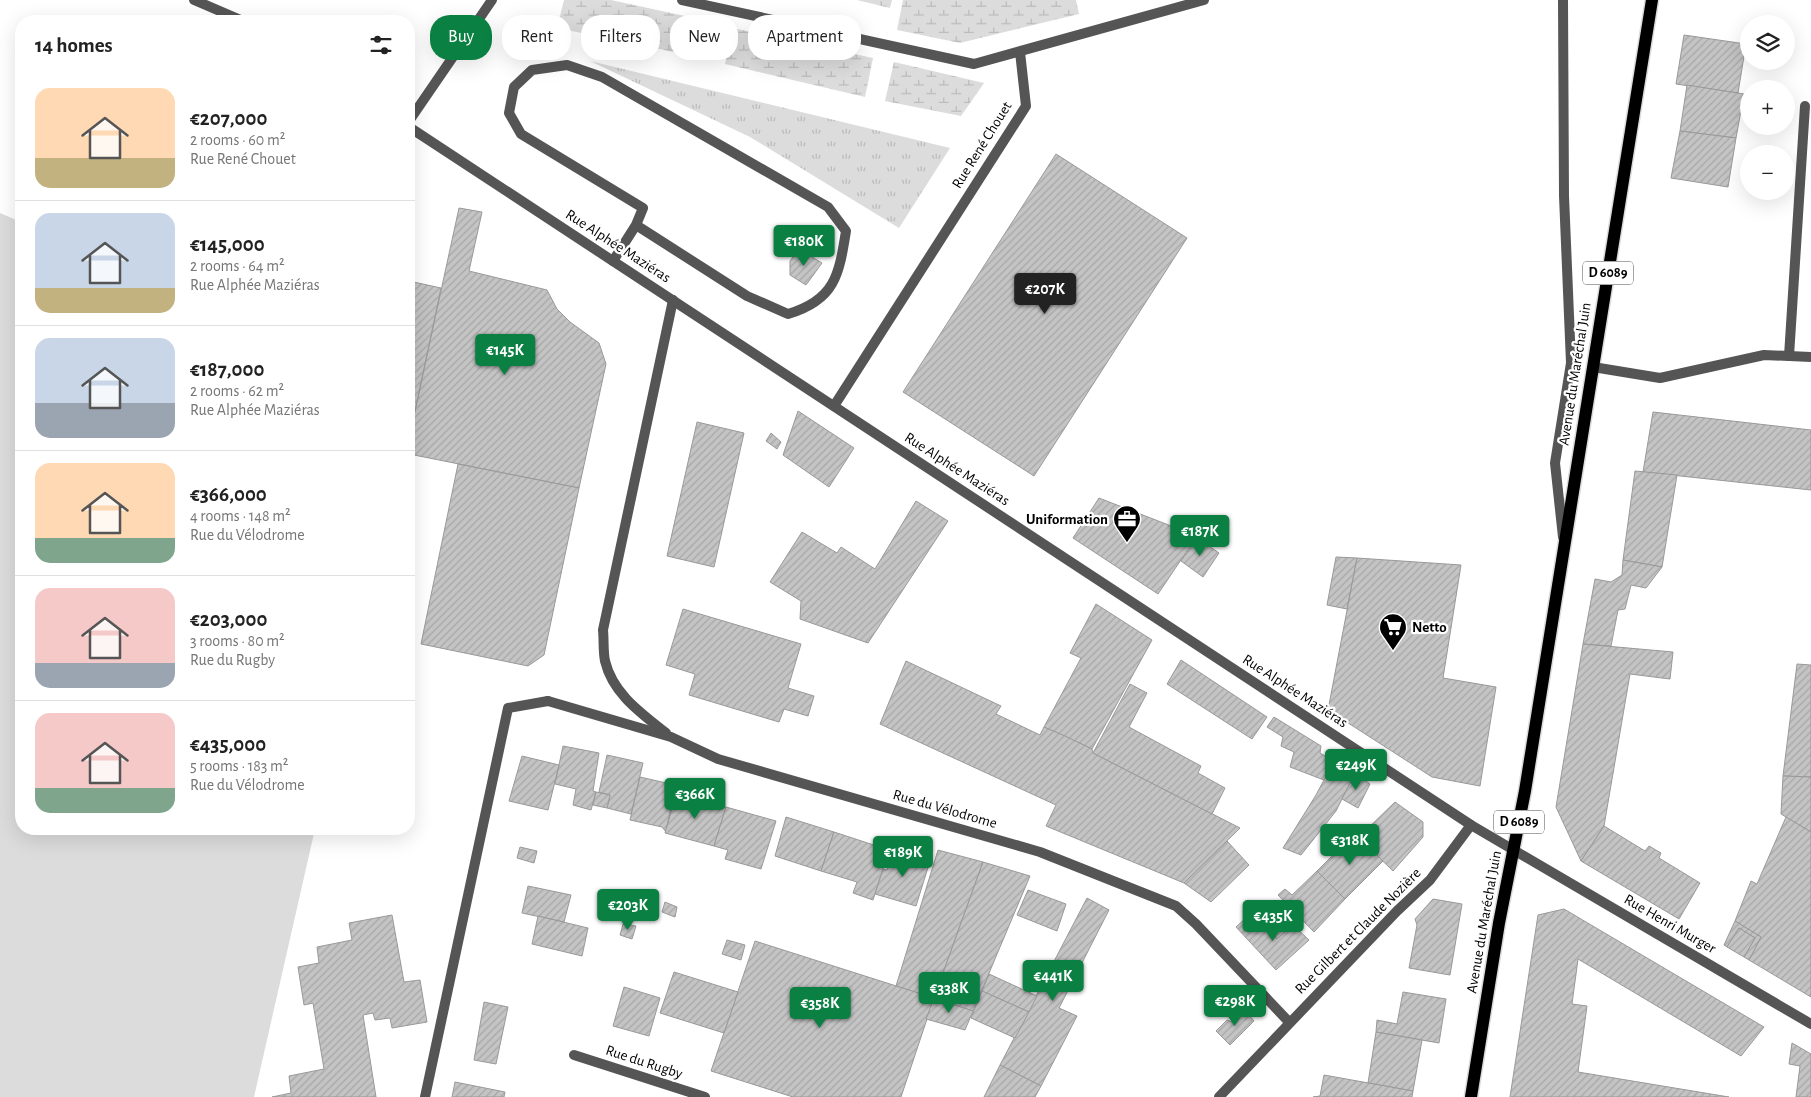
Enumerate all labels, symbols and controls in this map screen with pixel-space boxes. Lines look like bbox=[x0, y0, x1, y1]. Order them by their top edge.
chip: Buy bbox=[430, 15, 492, 60]
chip: Rent bbox=[502, 15, 571, 60]
chip: Filters bbox=[581, 15, 660, 60]
chip: New bbox=[670, 15, 738, 60]
chip: Apartment bbox=[748, 15, 861, 60]
map controls bbox=[1740, 15, 1795, 200]
button: layers bbox=[1740, 15, 1795, 70]
icon: filters bbox=[367, 31, 395, 59]
text: 14 homes bbox=[35, 35, 113, 56]
button: + bbox=[1740, 80, 1795, 135]
street label: Rue René Chouet bbox=[949, 99, 1015, 191]
icon: home bbox=[75, 108, 135, 168]
text: €207,000 bbox=[190, 108, 267, 129]
text: 2 rooms · 60 m² bbox=[190, 132, 285, 148]
button: − bbox=[1740, 145, 1795, 200]
text: Rue René Chouet bbox=[190, 151, 296, 167]
street label: Rue Alphée Maziéras bbox=[563, 207, 673, 285]
pin: €180K bbox=[769, 224, 839, 267]
icon: home bbox=[75, 233, 135, 293]
text: €180K bbox=[785, 233, 823, 249]
text: €145,000 bbox=[190, 234, 265, 255]
text: 2 rooms · 64 m² bbox=[190, 258, 285, 274]
road number: D 6089 bbox=[1583, 262, 1633, 284]
pin: €207K bbox=[1010, 272, 1080, 315]
text: Rue Alphée Maziéras bbox=[190, 277, 320, 293]
text: €207K bbox=[1025, 281, 1065, 297]
street label: Avenue du Maréchal Juin bbox=[1556, 301, 1594, 447]
pin: €145K bbox=[470, 334, 540, 376]
text: €145K bbox=[486, 342, 524, 358]
icon: home bbox=[75, 358, 135, 418]
text: €187,000 bbox=[190, 359, 264, 380]
text: 2 rooms · 62 m² bbox=[190, 383, 284, 399]
text: Rue Alphée Maziéras bbox=[190, 402, 320, 418]
street label: Rue Alphée Maziéras bbox=[902, 430, 1012, 508]
icon: home bbox=[75, 483, 135, 543]
text: €366,000 bbox=[190, 484, 267, 505]
office icon: Uniformation bbox=[1112, 504, 1142, 543]
text: 4 rooms · 148 m² bbox=[190, 508, 291, 524]
place label: Uniformation bbox=[1026, 512, 1108, 527]
pin: €187K bbox=[1165, 514, 1235, 557]
text: €187K bbox=[1181, 523, 1219, 539]
text: Rue du Vélodrome bbox=[190, 527, 305, 543]
icon: home bbox=[75, 608, 135, 668]
text: €203,000 bbox=[190, 609, 267, 630]
supermarket icon: Netto bbox=[1378, 612, 1408, 651]
place label: Netto bbox=[1412, 620, 1447, 635]
text: 3 rooms · 80 m² bbox=[190, 633, 285, 649]
text: Rue du Rugby bbox=[190, 652, 275, 668]
street label: Rue Alphée Maziéras bbox=[1240, 652, 1350, 730]
icon: home bbox=[75, 733, 135, 793]
text: €435,000 bbox=[190, 734, 266, 755]
pin: €249K bbox=[1321, 748, 1391, 791]
text: €249K bbox=[1336, 757, 1376, 773]
text: 5 rooms · 183 m² bbox=[190, 758, 288, 774]
text: Rue du Vélodrome bbox=[190, 777, 305, 793]
pin: €366K bbox=[660, 778, 730, 820]
text: €366K bbox=[675, 786, 715, 802]
street label: Rue du Vélodrome bbox=[891, 787, 999, 831]
road number: D 6089 bbox=[1494, 810, 1544, 834]
pin: €318K bbox=[1315, 824, 1385, 866]
text: €318K bbox=[1331, 832, 1369, 848]
pin: €189K bbox=[868, 836, 938, 878]
text: €189K bbox=[884, 844, 922, 860]
street label: Avenue du Maréchal Juin bbox=[1464, 850, 1504, 994]
street label: Rue Gilbert et Claude Nozière bbox=[1292, 865, 1424, 997]
pin: €203K bbox=[593, 888, 663, 931]
street label: Rue Henri Murger bbox=[1621, 892, 1719, 956]
text: €203K bbox=[608, 897, 648, 913]
pin: €435K bbox=[1238, 900, 1308, 942]
text: €435K bbox=[1254, 908, 1292, 924]
pin: €441K bbox=[1018, 960, 1088, 1002]
text: €441K bbox=[1034, 968, 1072, 984]
pin: €338K bbox=[914, 972, 984, 1014]
text: €338K bbox=[930, 980, 968, 996]
pin: €298K bbox=[1200, 984, 1270, 1027]
pin: €358K bbox=[785, 986, 855, 1029]
text: €298K bbox=[1215, 993, 1255, 1009]
text: €358K bbox=[801, 995, 839, 1011]
street label: Rue du Rugby bbox=[604, 1043, 685, 1082]

